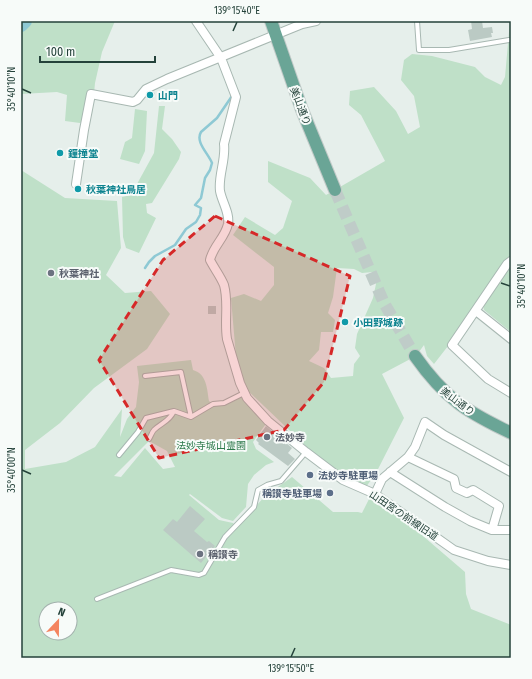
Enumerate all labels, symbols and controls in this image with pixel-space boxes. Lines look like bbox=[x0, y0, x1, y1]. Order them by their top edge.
text: 139°15'40"E bbox=[214, 5, 260, 17]
scale bar bbox=[40, 38, 155, 64]
text: 100 m bbox=[46, 45, 75, 59]
text: 35°40'10"N bbox=[6, 67, 18, 111]
street label: 美山通り bbox=[287, 86, 313, 127]
marker: 山門 bbox=[145, 90, 155, 100]
place label: 山門 bbox=[158, 90, 178, 102]
marker: 鐘撞堂 bbox=[55, 148, 65, 158]
place label: 鐘撞堂 bbox=[68, 148, 98, 160]
marker: 秋葉神社鳥居 bbox=[73, 184, 83, 194]
place label: 秋葉神社鳥居 bbox=[86, 184, 146, 196]
text: 35°40'10"N bbox=[516, 264, 528, 308]
marker: 秋葉神社 bbox=[46, 268, 56, 278]
place label: 秋葉神社 bbox=[59, 268, 100, 280]
marker: 小田野城跡 bbox=[340, 317, 350, 327]
place label: 小田野城跡 bbox=[353, 317, 403, 329]
street label: 美山通り bbox=[438, 385, 477, 419]
marker: 法妙寺 bbox=[262, 432, 272, 442]
place label: 法妙寺 bbox=[275, 432, 305, 444]
park label: 法妙寺城山霊園 bbox=[176, 440, 246, 452]
text: 35°40'00"N bbox=[6, 447, 18, 493]
marker: 法妙寺駐車場 bbox=[305, 470, 315, 480]
place label: 法妙寺駐車場 bbox=[318, 470, 378, 482]
place label: 稱讃寺駐車場 bbox=[262, 488, 322, 500]
marker: 稱讃寺駐車場 bbox=[325, 488, 335, 498]
street label: 山田宮の前線旧道 bbox=[367, 488, 440, 543]
marker: 稱讃寺 bbox=[195, 549, 205, 559]
place label: 稱讃寺 bbox=[208, 549, 238, 561]
north arrow bbox=[38, 601, 78, 641]
text: N bbox=[56, 605, 67, 619]
text: 139°15'50"E bbox=[268, 663, 314, 675]

